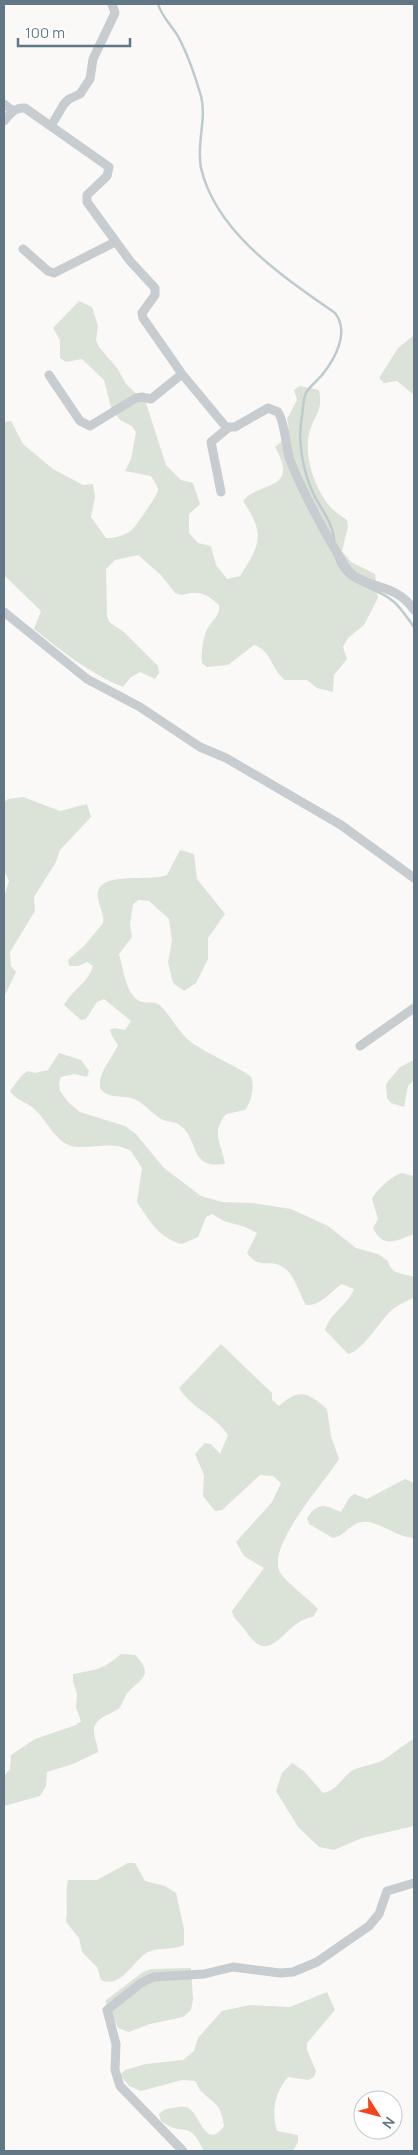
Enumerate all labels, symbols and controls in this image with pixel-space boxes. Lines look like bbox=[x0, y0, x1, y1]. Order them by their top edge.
scale bar bbox=[18, 15, 130, 47]
text: 100 m bbox=[25, 22, 65, 43]
north arrow bbox=[353, 2090, 403, 2140]
text: N bbox=[378, 2113, 400, 2133]

